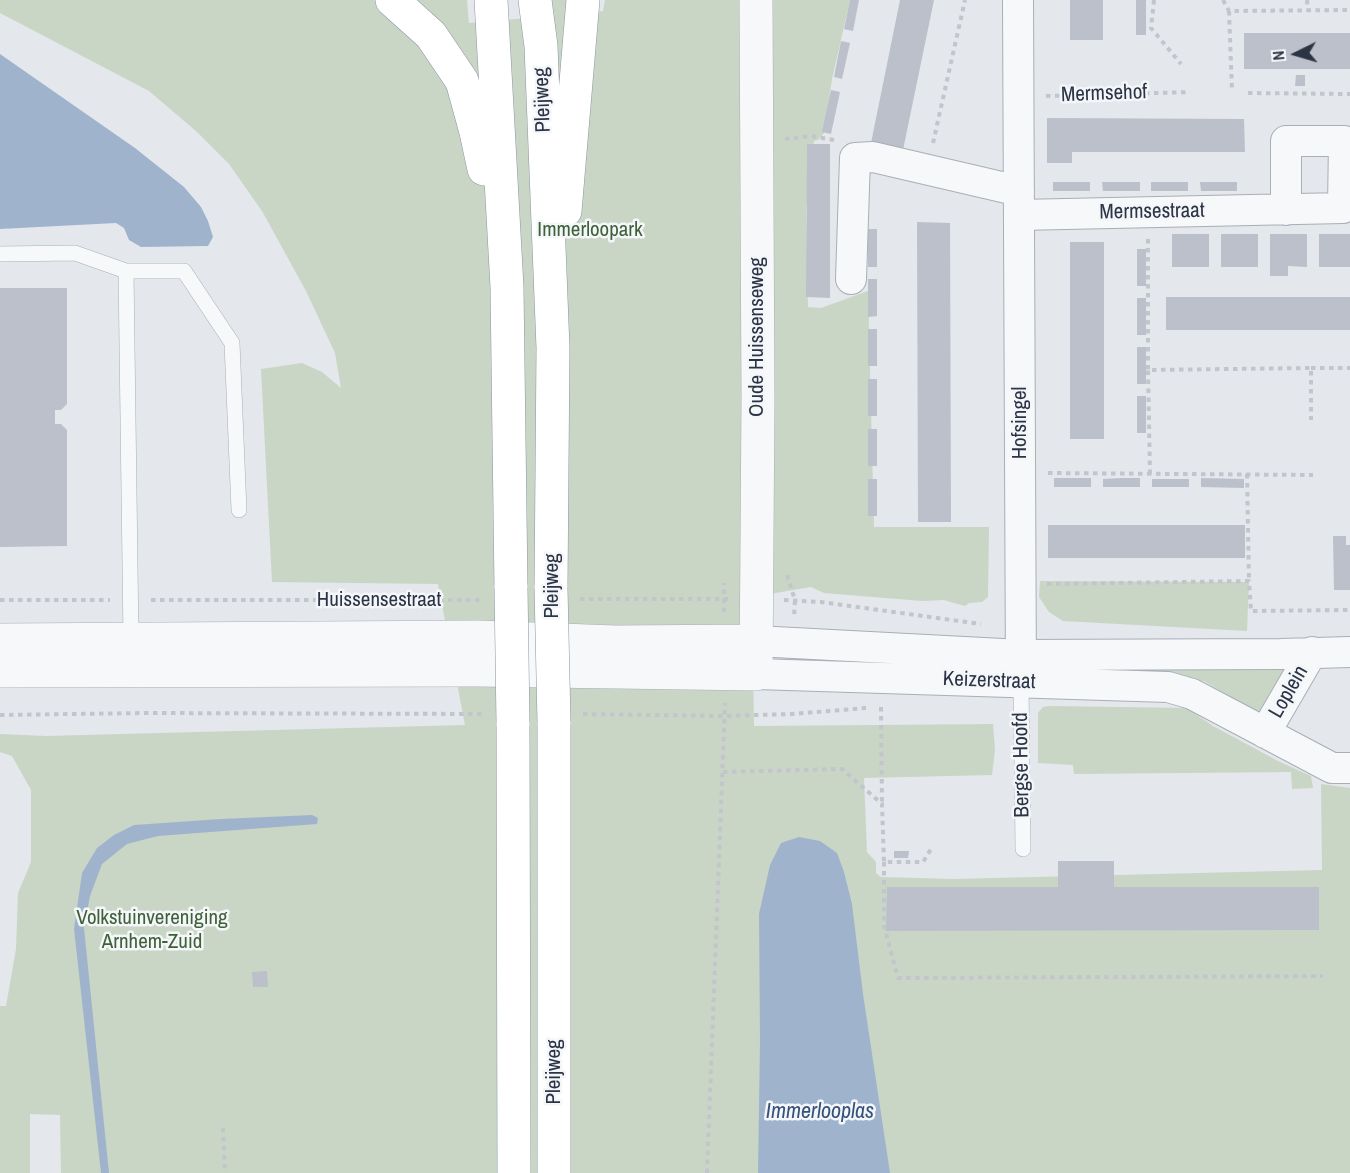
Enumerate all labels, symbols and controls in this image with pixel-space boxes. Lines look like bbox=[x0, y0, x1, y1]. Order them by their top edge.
north arrow bbox=[1266, 24, 1326, 84]
text: N bbox=[1267, 50, 1289, 61]
street label: Pleijweg bbox=[529, 67, 557, 133]
street label: Mermsehof bbox=[1061, 80, 1147, 108]
street label: Mermsestraat bbox=[1099, 198, 1205, 226]
park label: Immerloopark bbox=[537, 217, 643, 243]
street label: Oude Huissenseweg bbox=[744, 257, 770, 417]
street label: Hofsingel bbox=[1007, 387, 1033, 459]
street label: Pleijweg bbox=[539, 553, 565, 619]
street label: Huissensestraat bbox=[317, 587, 441, 613]
street label: Loplein bbox=[1264, 661, 1314, 723]
street label: Keizerstraat bbox=[942, 667, 1036, 695]
street label: Bergse Hoofd bbox=[1008, 712, 1036, 818]
park label: Volkstuinvereniging Arnhem-Zuid bbox=[76, 905, 228, 955]
street label: Pleijweg bbox=[541, 1039, 567, 1105]
water label: Immerlooplas bbox=[766, 1099, 874, 1125]

